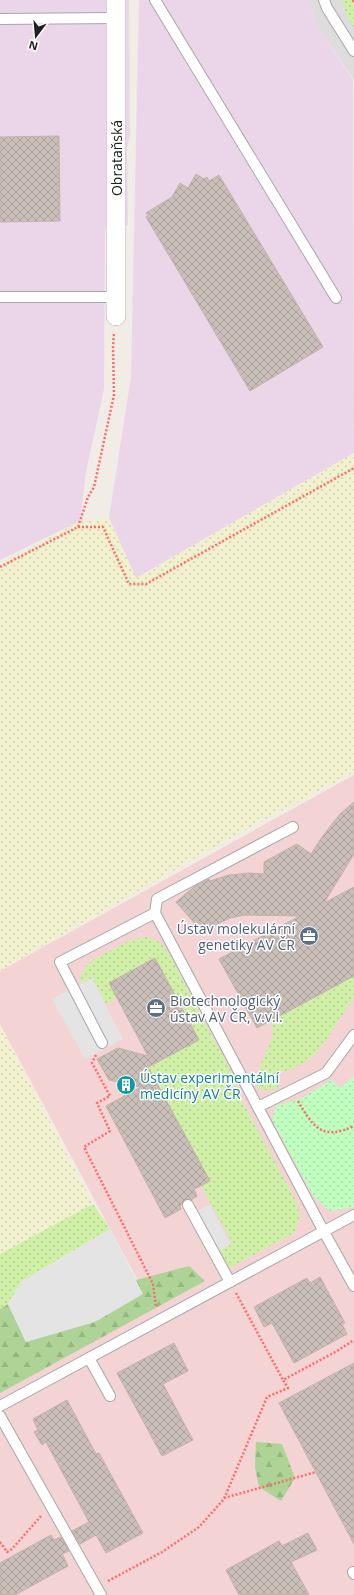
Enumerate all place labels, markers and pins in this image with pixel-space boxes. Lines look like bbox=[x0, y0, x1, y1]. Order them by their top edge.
place label: Ústav molekulární genetiky AV ČR bbox=[177, 919, 295, 954]
office icon: Ústav molekulární genetiky AV ČR bbox=[298, 925, 320, 947]
place label: Biotechnologický ústav AV ČR, v.v.i. bbox=[170, 991, 283, 1026]
office icon: Biotechnologický ústav AV ČR, v.v.i. bbox=[145, 997, 167, 1019]
place label: Ústav experimentální medicíny AV ČR bbox=[140, 1068, 279, 1103]
building icon: Ústav experimentální medicíny AV ČR bbox=[115, 1074, 137, 1096]

